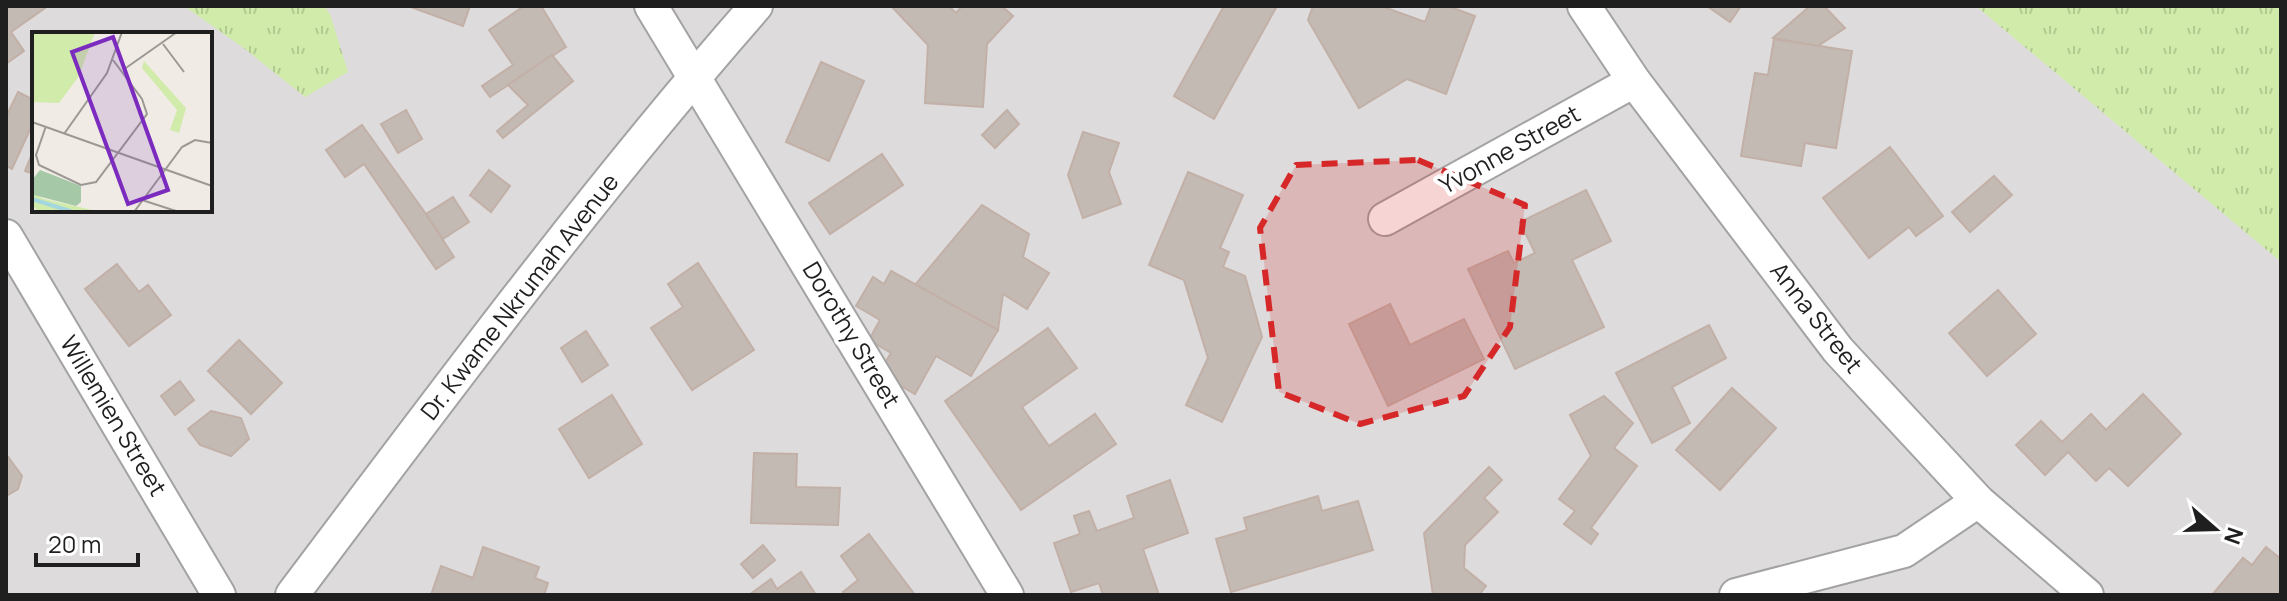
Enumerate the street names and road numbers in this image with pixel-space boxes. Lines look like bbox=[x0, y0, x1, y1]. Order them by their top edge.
street label: Yvonne Street bbox=[1433, 96, 1586, 201]
street label: Dr. Kwame Nkrumah Avenue bbox=[412, 166, 625, 426]
street label: Dorothy Street bbox=[796, 255, 909, 413]
street label: Anna Street bbox=[1763, 255, 1871, 379]
street label: Willemien Street bbox=[53, 329, 175, 502]

